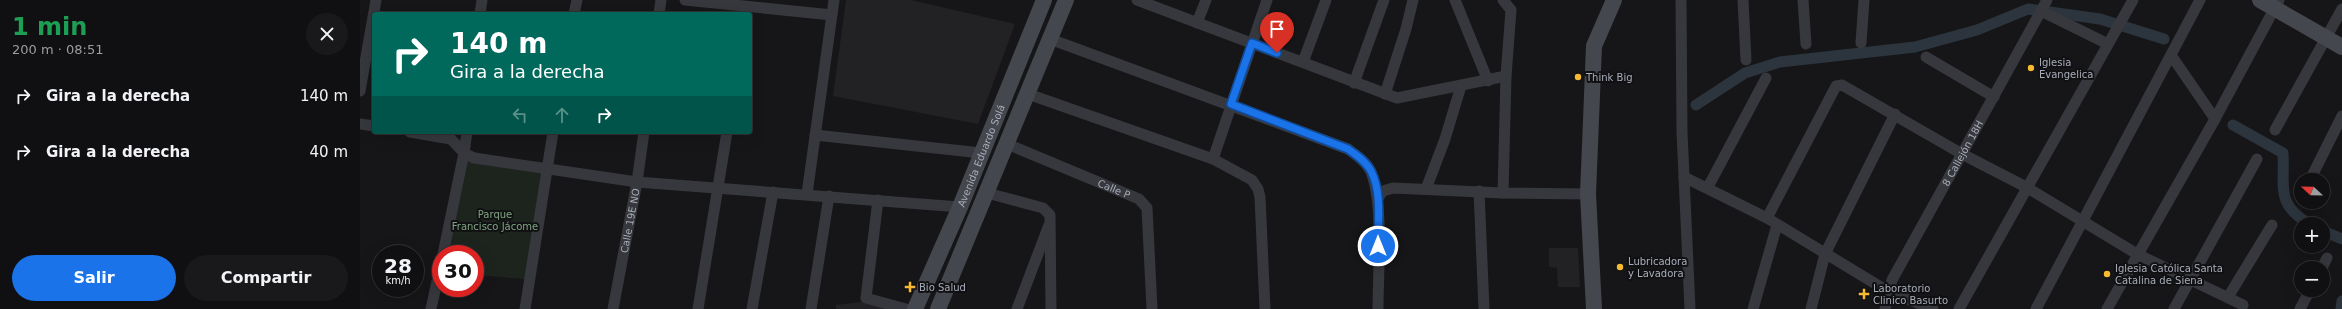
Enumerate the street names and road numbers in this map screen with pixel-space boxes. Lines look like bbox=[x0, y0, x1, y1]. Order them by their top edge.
street label: Avenida Eduardo Solá bbox=[955, 103, 1007, 208]
street label: 8 Callejón 18H bbox=[1940, 118, 1985, 188]
street label: Calle P bbox=[1096, 177, 1132, 200]
street label: Calle 19E NO bbox=[618, 187, 641, 254]

